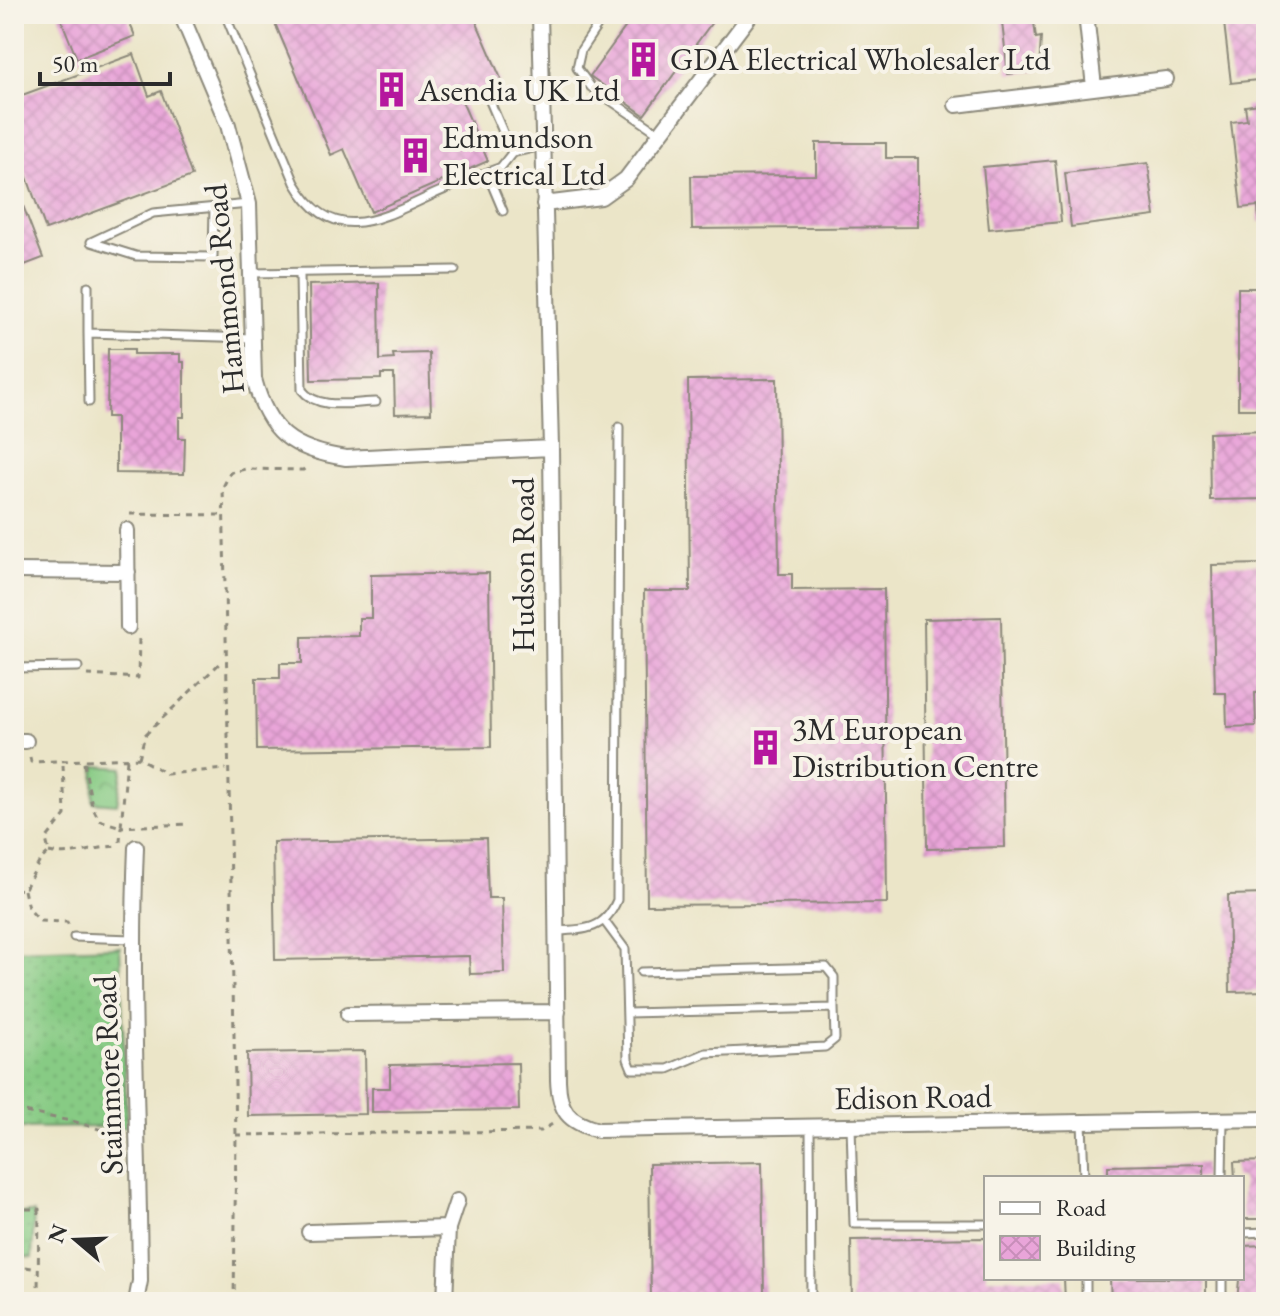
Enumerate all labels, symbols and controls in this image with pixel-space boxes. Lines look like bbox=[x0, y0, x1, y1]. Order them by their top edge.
scale bar bbox=[40, 36, 170, 86]
place label: GDA Electrical Wholesaler Ltd bbox=[670, 38, 1051, 80]
building icon: GDA Electrical Wholesaler Ltd bbox=[625, 40, 663, 78]
text: 50 m bbox=[52, 48, 99, 79]
place label: Asendia UK Ltd bbox=[417, 69, 621, 111]
building icon: Asendia UK Ltd bbox=[373, 71, 411, 109]
place label: Edmundson Electrical Ltd bbox=[442, 116, 607, 195]
building icon: Edmundson Electrical Ltd bbox=[397, 136, 435, 174]
street label: Hammond Road bbox=[194, 181, 254, 396]
street label: Hudson Road bbox=[502, 476, 544, 653]
place label: 3M European Distribution Centre bbox=[792, 708, 1039, 787]
building icon: 3M European Distribution Centre bbox=[747, 728, 785, 766]
street label: Stainmore Road bbox=[83, 974, 132, 1176]
street label: Edison Road bbox=[834, 1075, 993, 1119]
legend bbox=[984, 1176, 1244, 1280]
text: Road bbox=[1056, 1192, 1107, 1223]
north arrow bbox=[36, 1200, 116, 1280]
text: N bbox=[41, 1220, 74, 1247]
text: Building bbox=[1056, 1232, 1136, 1263]

